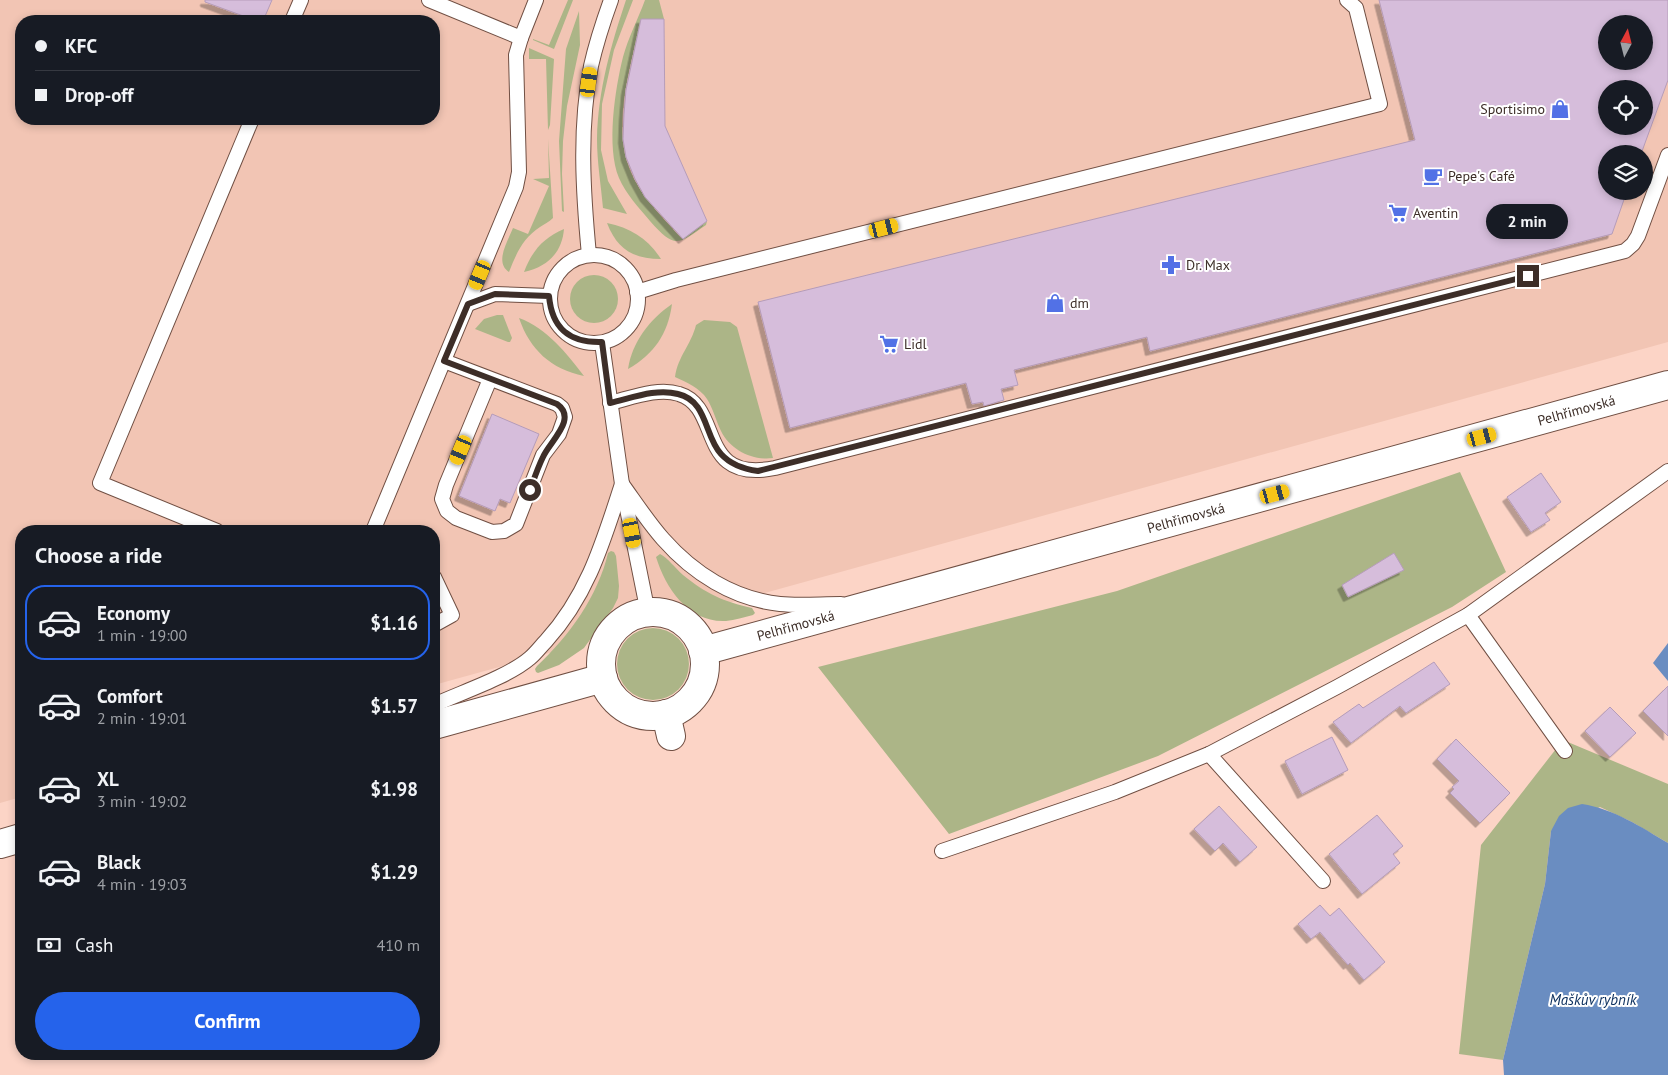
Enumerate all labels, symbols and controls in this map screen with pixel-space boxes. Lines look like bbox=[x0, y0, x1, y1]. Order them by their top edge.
north arrow bbox=[1598, 15, 1652, 70]
map controls bbox=[1598, 15, 1653, 200]
text: KFC bbox=[65, 34, 97, 58]
car bbox=[579, 66, 598, 98]
button: locate bbox=[1598, 80, 1653, 135]
text: Drop-off bbox=[65, 83, 133, 107]
shop icon: Sportisimo bbox=[1549, 98, 1571, 120]
place label: Sportisimo bbox=[1480, 100, 1545, 118]
button: layers bbox=[1598, 145, 1653, 200]
cafe icon: Pepe's Café bbox=[1422, 165, 1444, 187]
place label: Pepe's Café bbox=[1448, 167, 1515, 185]
supermarket icon: Aventin bbox=[1387, 202, 1409, 224]
place label: Aventin bbox=[1413, 204, 1458, 222]
callout: 2 min bbox=[1487, 204, 1569, 238]
text: 2 min bbox=[1507, 211, 1547, 231]
car bbox=[867, 217, 900, 239]
pharmacy icon: Dr. Max bbox=[1160, 254, 1182, 276]
place label: Dr. Max bbox=[1186, 256, 1230, 274]
car bbox=[467, 258, 492, 292]
route end bbox=[1517, 265, 1539, 287]
shop icon: dm bbox=[1044, 292, 1066, 314]
place label: dm bbox=[1070, 294, 1089, 312]
supermarket icon: Lidl bbox=[878, 333, 900, 355]
place label: Lidl bbox=[904, 335, 927, 353]
street label: Pelhřimovská bbox=[1536, 391, 1617, 430]
car bbox=[1465, 426, 1498, 448]
car bbox=[448, 433, 473, 467]
route start bbox=[519, 479, 541, 501]
car bbox=[1258, 483, 1291, 505]
street label: Pelhřimovská bbox=[1145, 499, 1227, 537]
car bbox=[621, 517, 642, 549]
text: Choose a ride bbox=[35, 541, 162, 569]
icon: car bbox=[37, 600, 82, 645]
text: Economy bbox=[97, 601, 170, 625]
street label: Pelhřimovská bbox=[755, 606, 836, 645]
text: $1.16 bbox=[370, 611, 418, 635]
text: 1 min · 19:00 bbox=[97, 625, 187, 645]
icon: car bbox=[37, 683, 82, 728]
text: Comfort bbox=[97, 684, 163, 708]
text: $1.57 bbox=[370, 694, 418, 718]
text: 2 min · 19:01 bbox=[97, 708, 187, 728]
icon: car bbox=[37, 766, 82, 811]
text: XL bbox=[97, 767, 119, 791]
text: $1.98 bbox=[370, 777, 418, 801]
text: 3 min · 19:02 bbox=[97, 791, 187, 811]
icon: car bbox=[37, 849, 82, 894]
text: Black bbox=[97, 850, 141, 874]
text: $1.29 bbox=[370, 860, 418, 884]
text: 4 min · 19:03 bbox=[97, 874, 187, 894]
icon: cash bbox=[35, 931, 63, 959]
text: Cash bbox=[75, 933, 113, 957]
text: 410 m bbox=[377, 935, 420, 955]
water label: Maškův rybník bbox=[1549, 990, 1638, 1009]
button: Confirm bbox=[35, 992, 420, 1050]

